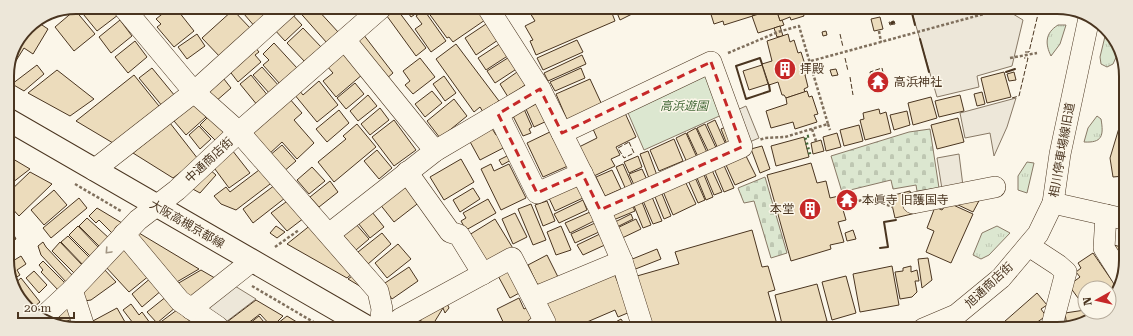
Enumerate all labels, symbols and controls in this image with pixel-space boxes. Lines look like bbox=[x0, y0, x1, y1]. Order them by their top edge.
building icon: 拝殿 bbox=[772, 56, 798, 82]
place label: 拝殿 bbox=[800, 62, 824, 76]
temple icon: 高浜神社 bbox=[865, 69, 891, 95]
place label: 高浜神社 bbox=[894, 75, 942, 89]
park label: 高浜遊園 bbox=[660, 99, 710, 113]
street label: 相川停車場線旧道 bbox=[1047, 102, 1077, 198]
street label: 中通商店街 bbox=[182, 134, 236, 186]
temple icon: 本眞寺 旧護国寺 bbox=[834, 187, 860, 213]
place label: 本眞寺 旧護国寺 bbox=[862, 193, 949, 207]
building icon: 本堂 bbox=[797, 196, 823, 222]
street label: 大阪高槻京都線 bbox=[147, 197, 227, 251]
place label: 本堂 bbox=[770, 202, 794, 216]
one-way arrow bbox=[105, 247, 112, 254]
street label: 旭通商店街 bbox=[962, 259, 1016, 311]
north arrow bbox=[1077, 280, 1117, 320]
scale bar bbox=[18, 294, 74, 320]
text: N bbox=[1080, 296, 1095, 306]
text: 20 m bbox=[24, 301, 51, 315]

